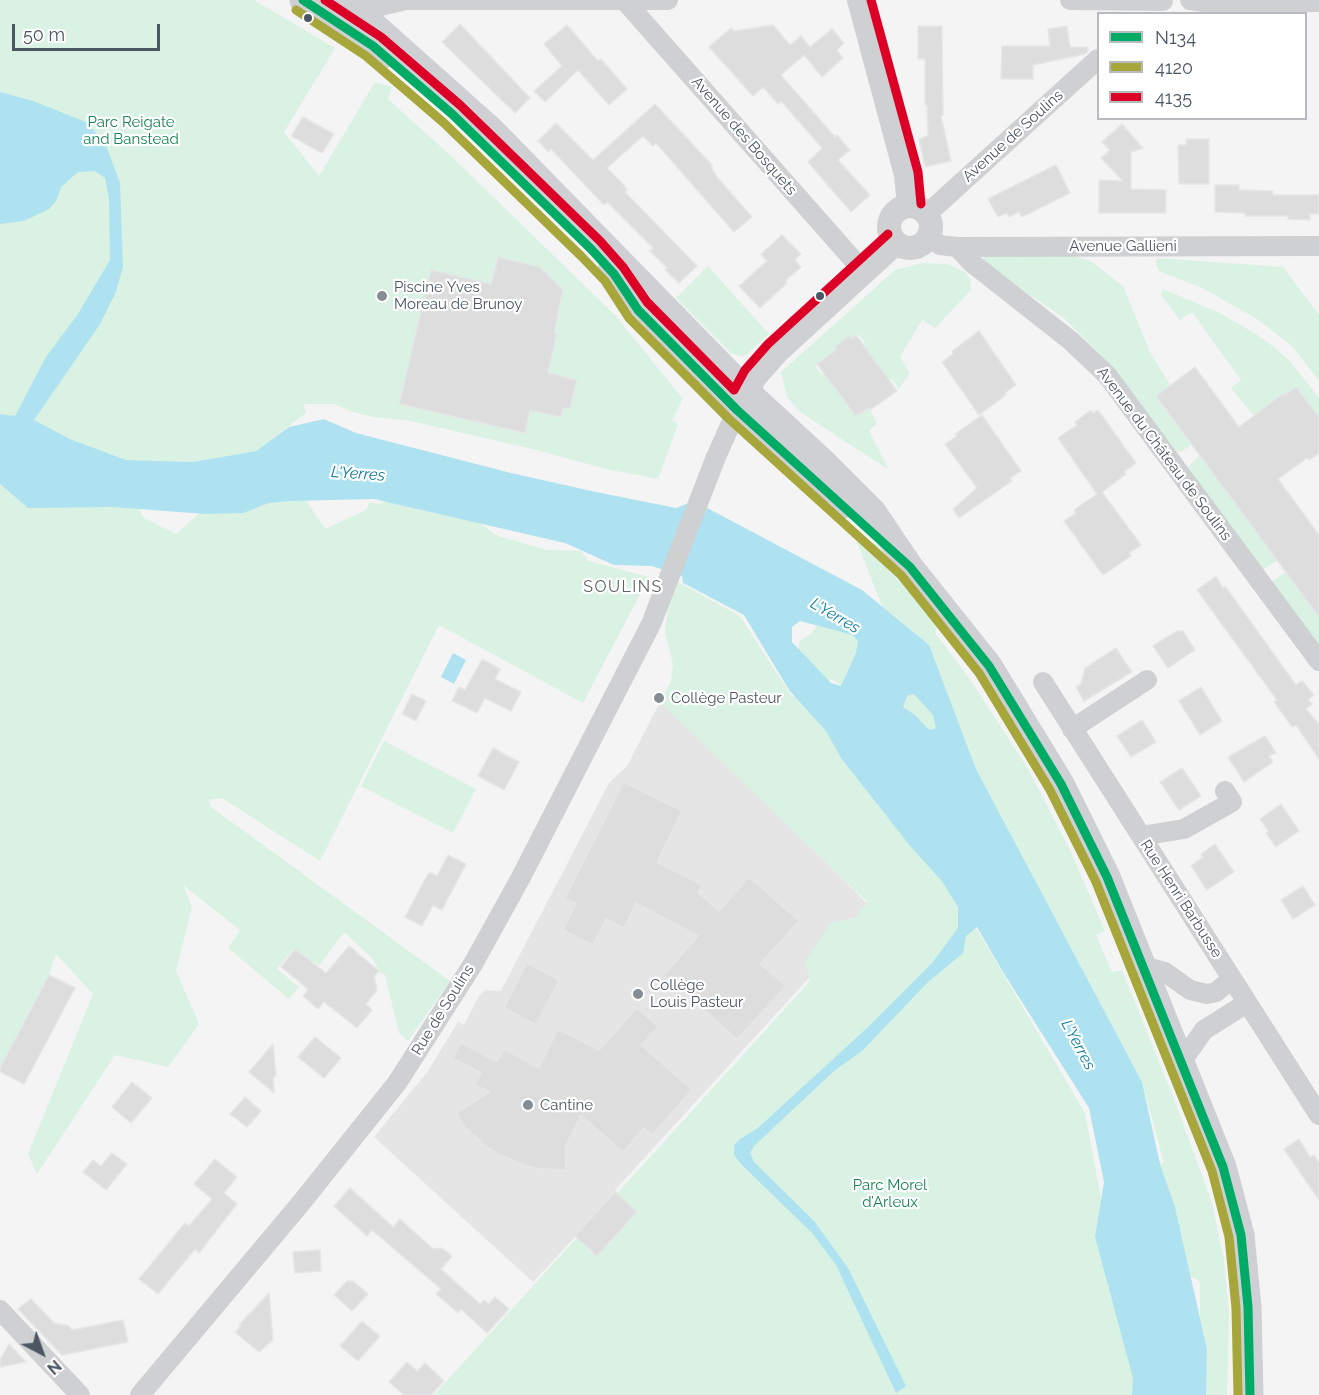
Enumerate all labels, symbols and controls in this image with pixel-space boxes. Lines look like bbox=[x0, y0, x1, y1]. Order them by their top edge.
scale bar bbox=[15, 12, 164, 50]
unlabelled marker bbox=[302, 12, 314, 24]
legend bbox=[1097, 12, 1307, 120]
text: 50 m bbox=[23, 24, 65, 45]
text: N134 bbox=[1155, 27, 1196, 48]
text: 4120 bbox=[1155, 57, 1193, 78]
street label: Avenue des Bosquets bbox=[688, 73, 800, 199]
street label: Avenue de Soulins bbox=[959, 86, 1067, 186]
text: 4135 bbox=[1155, 87, 1192, 108]
park label: Parc Reigate and Banstead bbox=[83, 113, 179, 148]
street label: Avenue Gallieni bbox=[1069, 237, 1177, 255]
place label: Piscine Yves Moreau de Brunoy bbox=[394, 278, 522, 313]
marker: Piscine Yves Moreau de Brunoy bbox=[375, 289, 389, 303]
unlabelled marker bbox=[814, 290, 826, 302]
street label: Avenue du Château de Soulins bbox=[1093, 364, 1235, 544]
water label: L'Yerres bbox=[330, 463, 386, 485]
district label: SOULINS bbox=[583, 577, 663, 597]
water label: L'Yerres bbox=[807, 594, 863, 638]
place label: Collège Pasteur bbox=[671, 689, 782, 707]
marker: Collège Pasteur bbox=[652, 691, 666, 705]
street label: Rue Henri Barbusse bbox=[1136, 837, 1226, 961]
street label: Rue de Soulins bbox=[408, 961, 478, 1059]
place label: Collège Louis Pasteur bbox=[650, 976, 743, 1011]
marker: Collège Louis Pasteur bbox=[631, 987, 645, 1001]
water label: L'Yerres bbox=[1057, 1017, 1099, 1073]
place label: Cantine bbox=[540, 1096, 593, 1114]
marker: Cantine bbox=[521, 1098, 535, 1112]
park label: Parc Morel d’Arleux bbox=[853, 1176, 927, 1211]
north arrow bbox=[12, 1323, 72, 1383]
text: N bbox=[43, 1356, 65, 1378]

